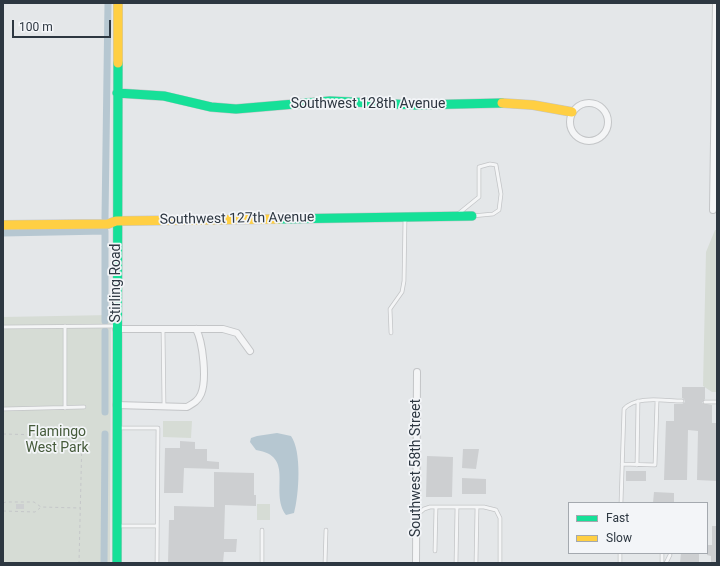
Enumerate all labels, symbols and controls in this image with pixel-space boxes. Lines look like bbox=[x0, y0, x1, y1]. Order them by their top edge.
scale bar bbox=[14, 12, 113, 38]
text: 100 m bbox=[19, 20, 53, 34]
street label: Southwest 128th Avenue bbox=[291, 96, 445, 112]
street label: Southwest 127th Avenue bbox=[160, 209, 314, 229]
street label: Stirling Road bbox=[108, 243, 124, 323]
street label: Southwest 58th Street bbox=[408, 399, 424, 537]
park label: Flamingo West Park bbox=[25, 424, 89, 456]
legend bbox=[568, 502, 708, 554]
text: Fast bbox=[606, 511, 629, 525]
text: Slow bbox=[606, 531, 632, 545]

